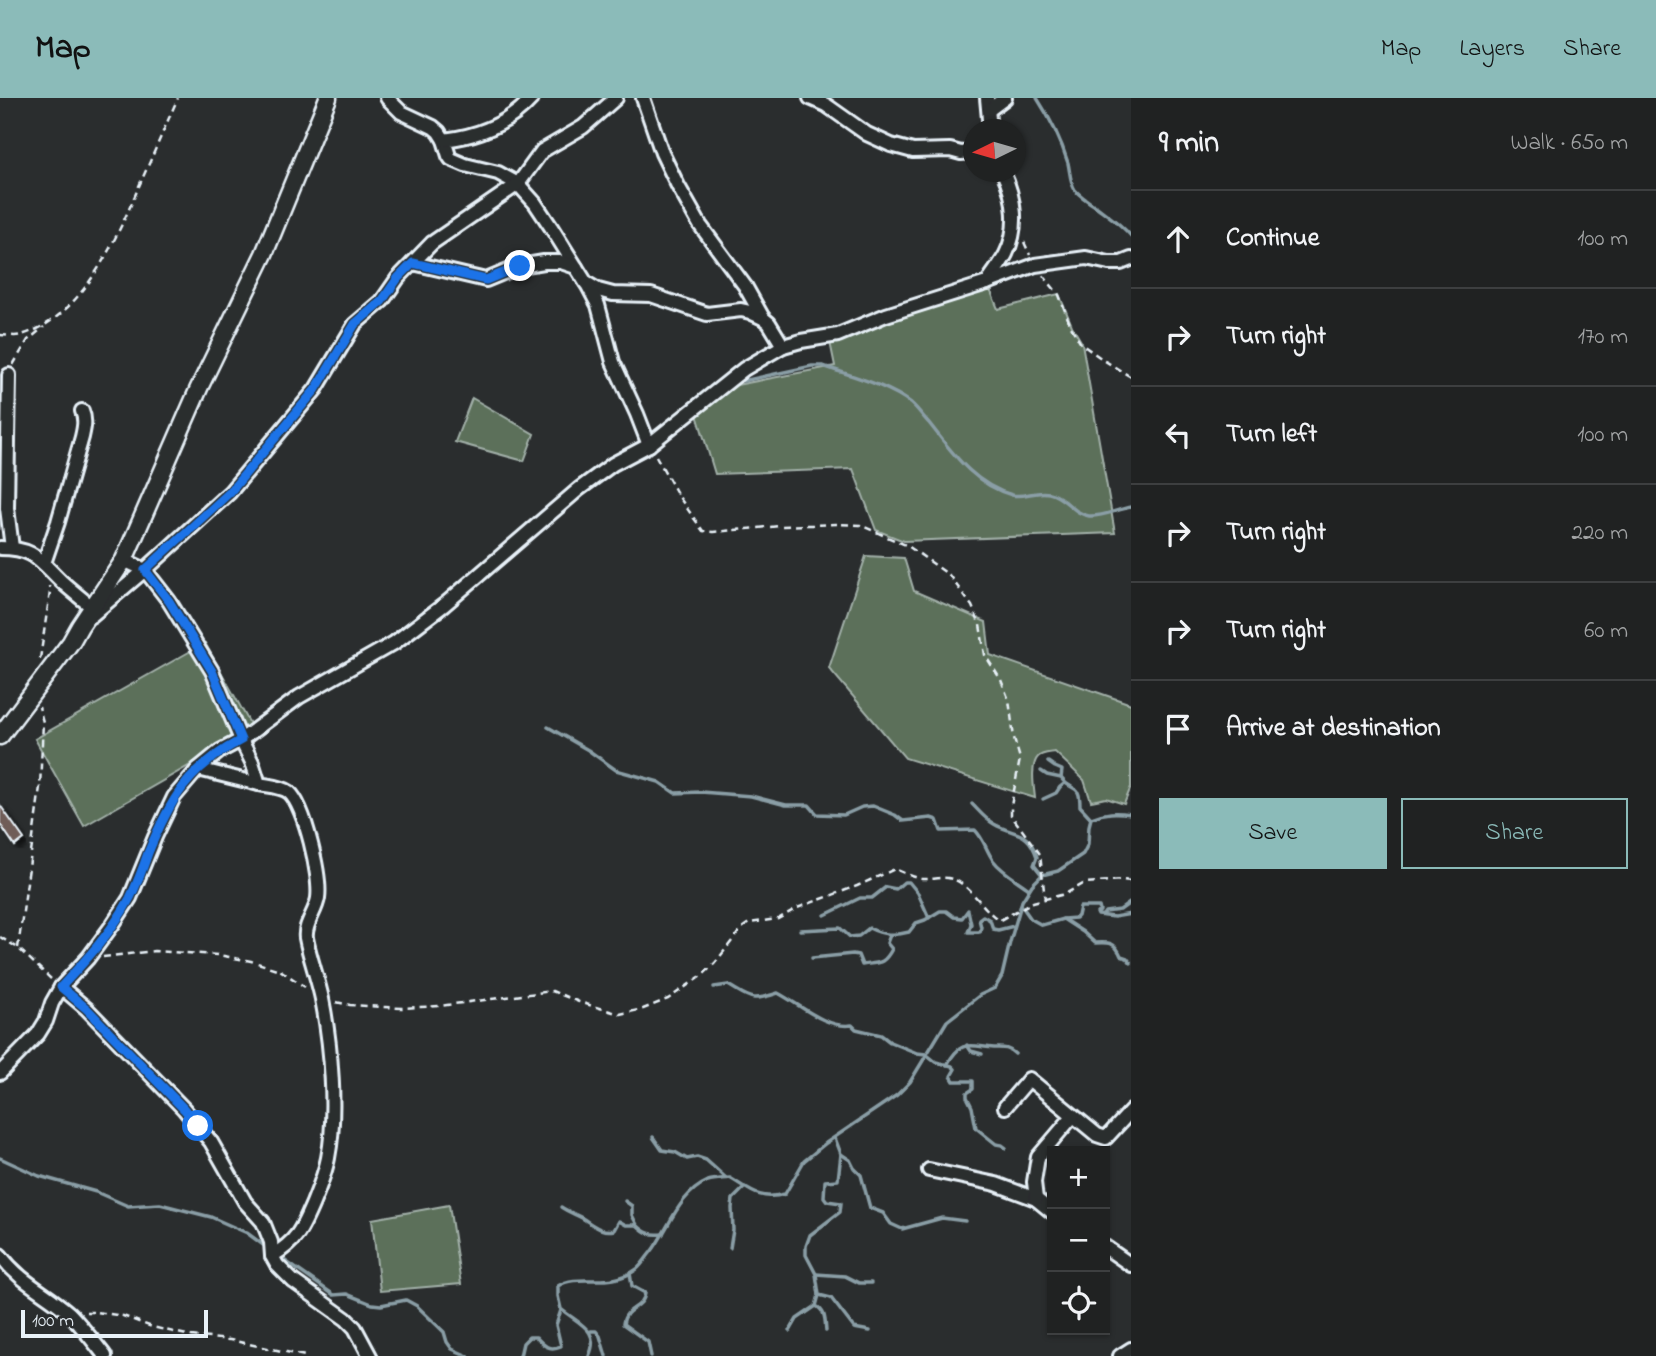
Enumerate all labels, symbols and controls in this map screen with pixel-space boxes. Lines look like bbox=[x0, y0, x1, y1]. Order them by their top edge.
text: Map bbox=[35, 25, 91, 73]
text: Map bbox=[1381, 32, 1421, 67]
text: Layers bbox=[1459, 32, 1525, 67]
text: Share bbox=[1563, 32, 1621, 67]
north arrow bbox=[963, 119, 1026, 182]
text: 9 min bbox=[1159, 122, 1219, 166]
text: Walk · 650 m bbox=[1511, 127, 1628, 160]
icon: ahead bbox=[1159, 220, 1197, 258]
text: Continue bbox=[1226, 220, 1319, 258]
text: 100 m bbox=[1577, 223, 1628, 256]
route end bbox=[504, 250, 535, 281]
icon: right bbox=[1159, 318, 1197, 356]
text: Turn right bbox=[1226, 318, 1326, 356]
text: 170 m bbox=[1578, 321, 1628, 354]
icon: left bbox=[1159, 416, 1197, 454]
text: Turn left bbox=[1226, 416, 1317, 454]
text: 100 m bbox=[1577, 419, 1628, 452]
icon: right bbox=[1159, 514, 1197, 552]
text: Turn right bbox=[1226, 514, 1326, 552]
text: 220 m bbox=[1572, 517, 1628, 550]
icon: right bbox=[1159, 612, 1197, 650]
text: Turn right bbox=[1226, 612, 1326, 650]
text: 60 m bbox=[1584, 615, 1628, 648]
icon: arrive bbox=[1159, 710, 1197, 748]
text: Arrive at destination bbox=[1226, 710, 1441, 748]
button: Save bbox=[1159, 798, 1387, 869]
button: Share bbox=[1401, 798, 1628, 869]
route start bbox=[182, 1110, 213, 1141]
map controls bbox=[1047, 1146, 1110, 1335]
button: + bbox=[1047, 1146, 1110, 1209]
button: − bbox=[1047, 1209, 1110, 1272]
button: locate bbox=[1047, 1272, 1110, 1335]
scale bar bbox=[21, 1307, 208, 1339]
text: 100 m bbox=[32, 1308, 74, 1335]

